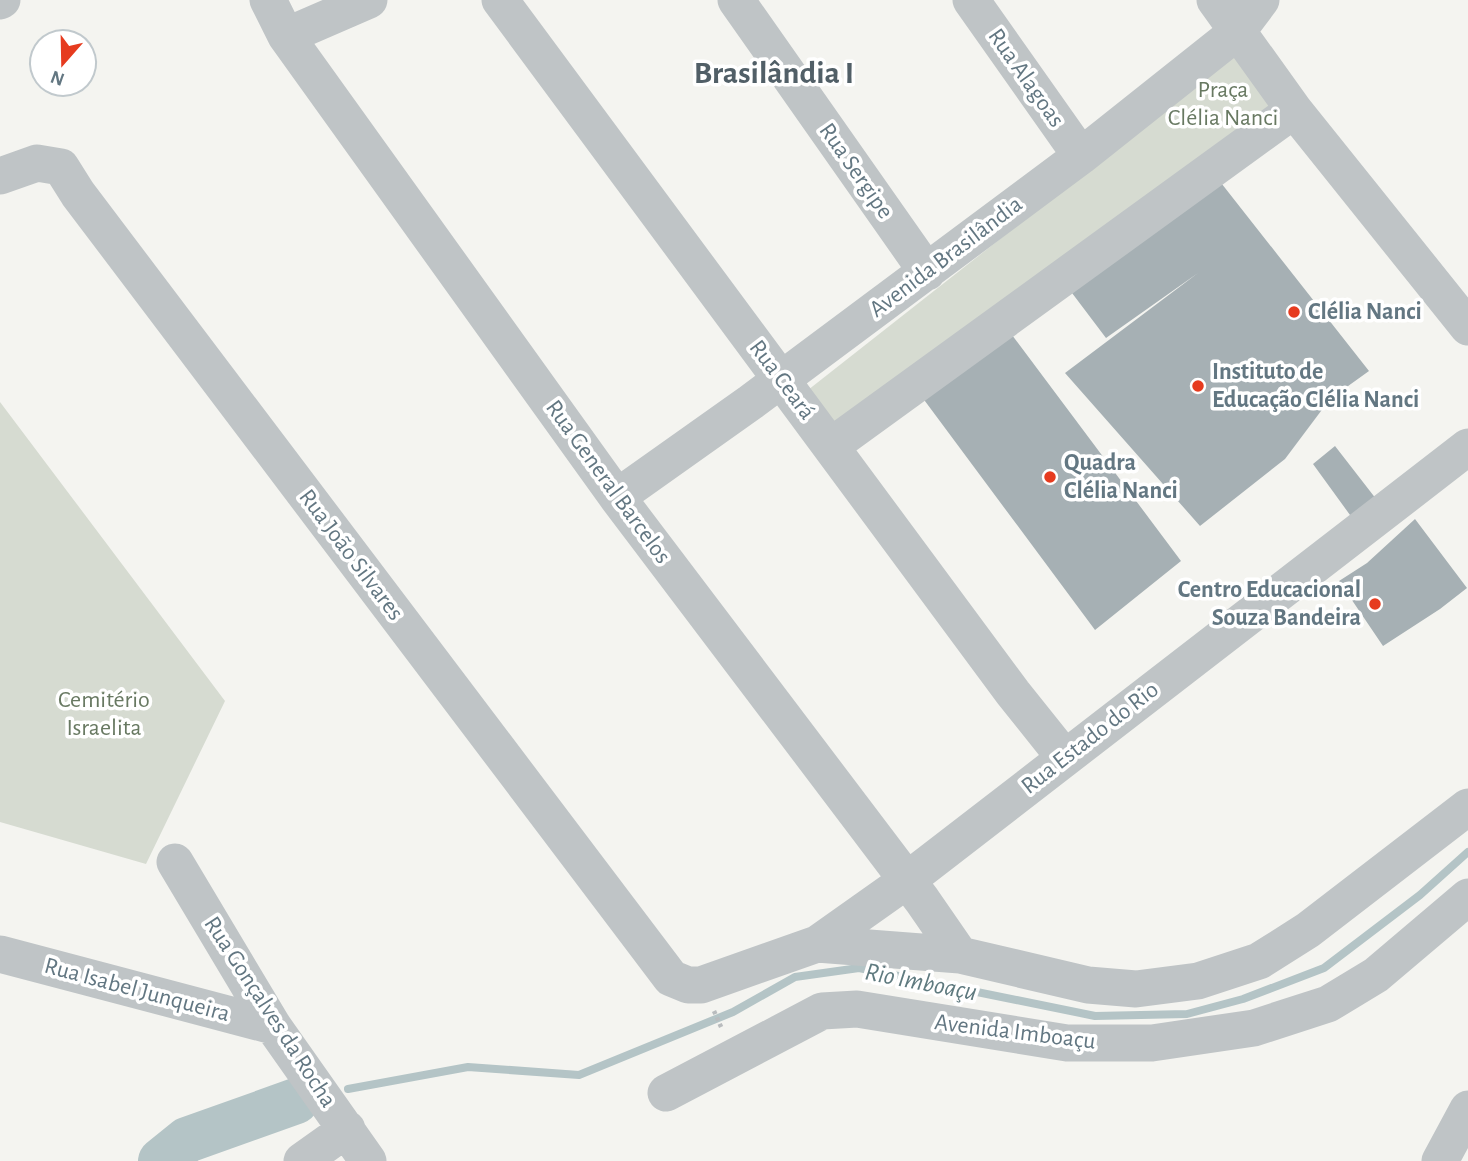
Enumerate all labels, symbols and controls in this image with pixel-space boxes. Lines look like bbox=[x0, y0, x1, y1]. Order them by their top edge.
street label: Rua Alagoas bbox=[983, 24, 1069, 132]
north arrow bbox=[28, 28, 98, 98]
district label: Brasilândia I bbox=[694, 57, 854, 89]
text: N bbox=[48, 66, 67, 89]
park label: Praça Clélia Nanci bbox=[1168, 78, 1278, 130]
street label: Rua Sergipe bbox=[814, 119, 898, 223]
street label: Avenida Brasilândia bbox=[865, 192, 1027, 322]
place label: Clélia Nanci bbox=[1308, 300, 1422, 324]
marker: Clélia Nanci bbox=[1286, 304, 1302, 320]
street label: Rua Ceará bbox=[745, 336, 819, 424]
place label: Instituto de Educação Clélia Nanci bbox=[1212, 360, 1419, 412]
marker: Instituto de Educação Clélia Nanci bbox=[1190, 378, 1206, 394]
street label: Rua General Barcelos bbox=[541, 396, 675, 568]
place label: Quadra Clélia Nanci bbox=[1064, 451, 1178, 503]
marker: Quadra Clélia Nanci bbox=[1042, 469, 1058, 485]
street label: Rua João Silvares bbox=[294, 485, 408, 625]
place label: Centro Educacional Souza Bandeira bbox=[1178, 578, 1361, 630]
marker: Centro Educacional Souza Bandeira bbox=[1367, 596, 1383, 612]
street label: Rua Estado do Rio bbox=[1017, 677, 1163, 799]
park label: Cemitério Israelita bbox=[58, 688, 150, 740]
street label: Rua Gonçalves da Rocha bbox=[199, 912, 341, 1112]
street label: Rua Isabel Junqueira bbox=[42, 954, 232, 1026]
water label: Rio Imboaçu bbox=[863, 958, 979, 1006]
street label: Avenida Imboaçu bbox=[933, 1010, 1097, 1054]

